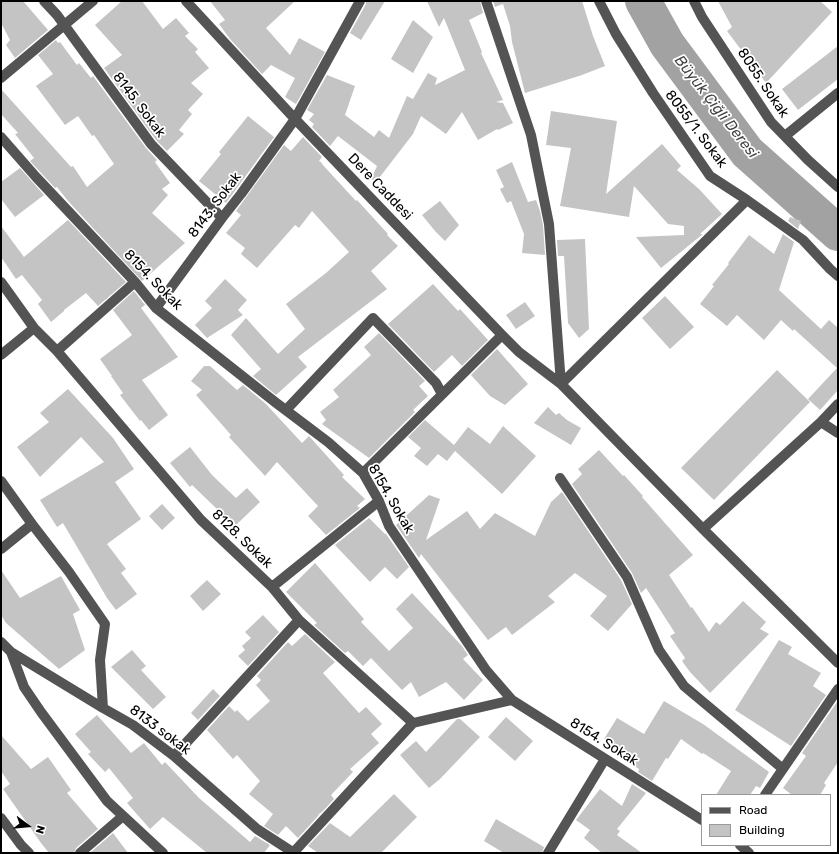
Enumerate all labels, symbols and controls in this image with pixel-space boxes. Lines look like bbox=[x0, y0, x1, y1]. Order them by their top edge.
street label: 8055. Sokak bbox=[734, 45, 792, 121]
water label: Büyük Çiğli Deresi bbox=[670, 52, 762, 162]
street label: 8145. Sokak bbox=[109, 69, 169, 141]
street label: 8055/1. Sokak bbox=[661, 87, 731, 171]
street label: Dere Caddesi bbox=[344, 150, 416, 224]
street label: 8143. Sokak bbox=[185, 169, 245, 241]
street label: 8154. Sokak bbox=[120, 246, 186, 314]
street label: 8154. Sokak bbox=[364, 461, 418, 537]
street label: 8128. Sokak bbox=[208, 506, 276, 572]
street label: 8133 sokak bbox=[126, 702, 194, 758]
street label: 8154. Sokak bbox=[567, 714, 641, 770]
legend bbox=[701, 794, 831, 846]
text: Road bbox=[739, 803, 767, 817]
north arrow bbox=[8, 806, 48, 846]
text: Building bbox=[739, 823, 785, 837]
text: N bbox=[33, 824, 47, 835]

